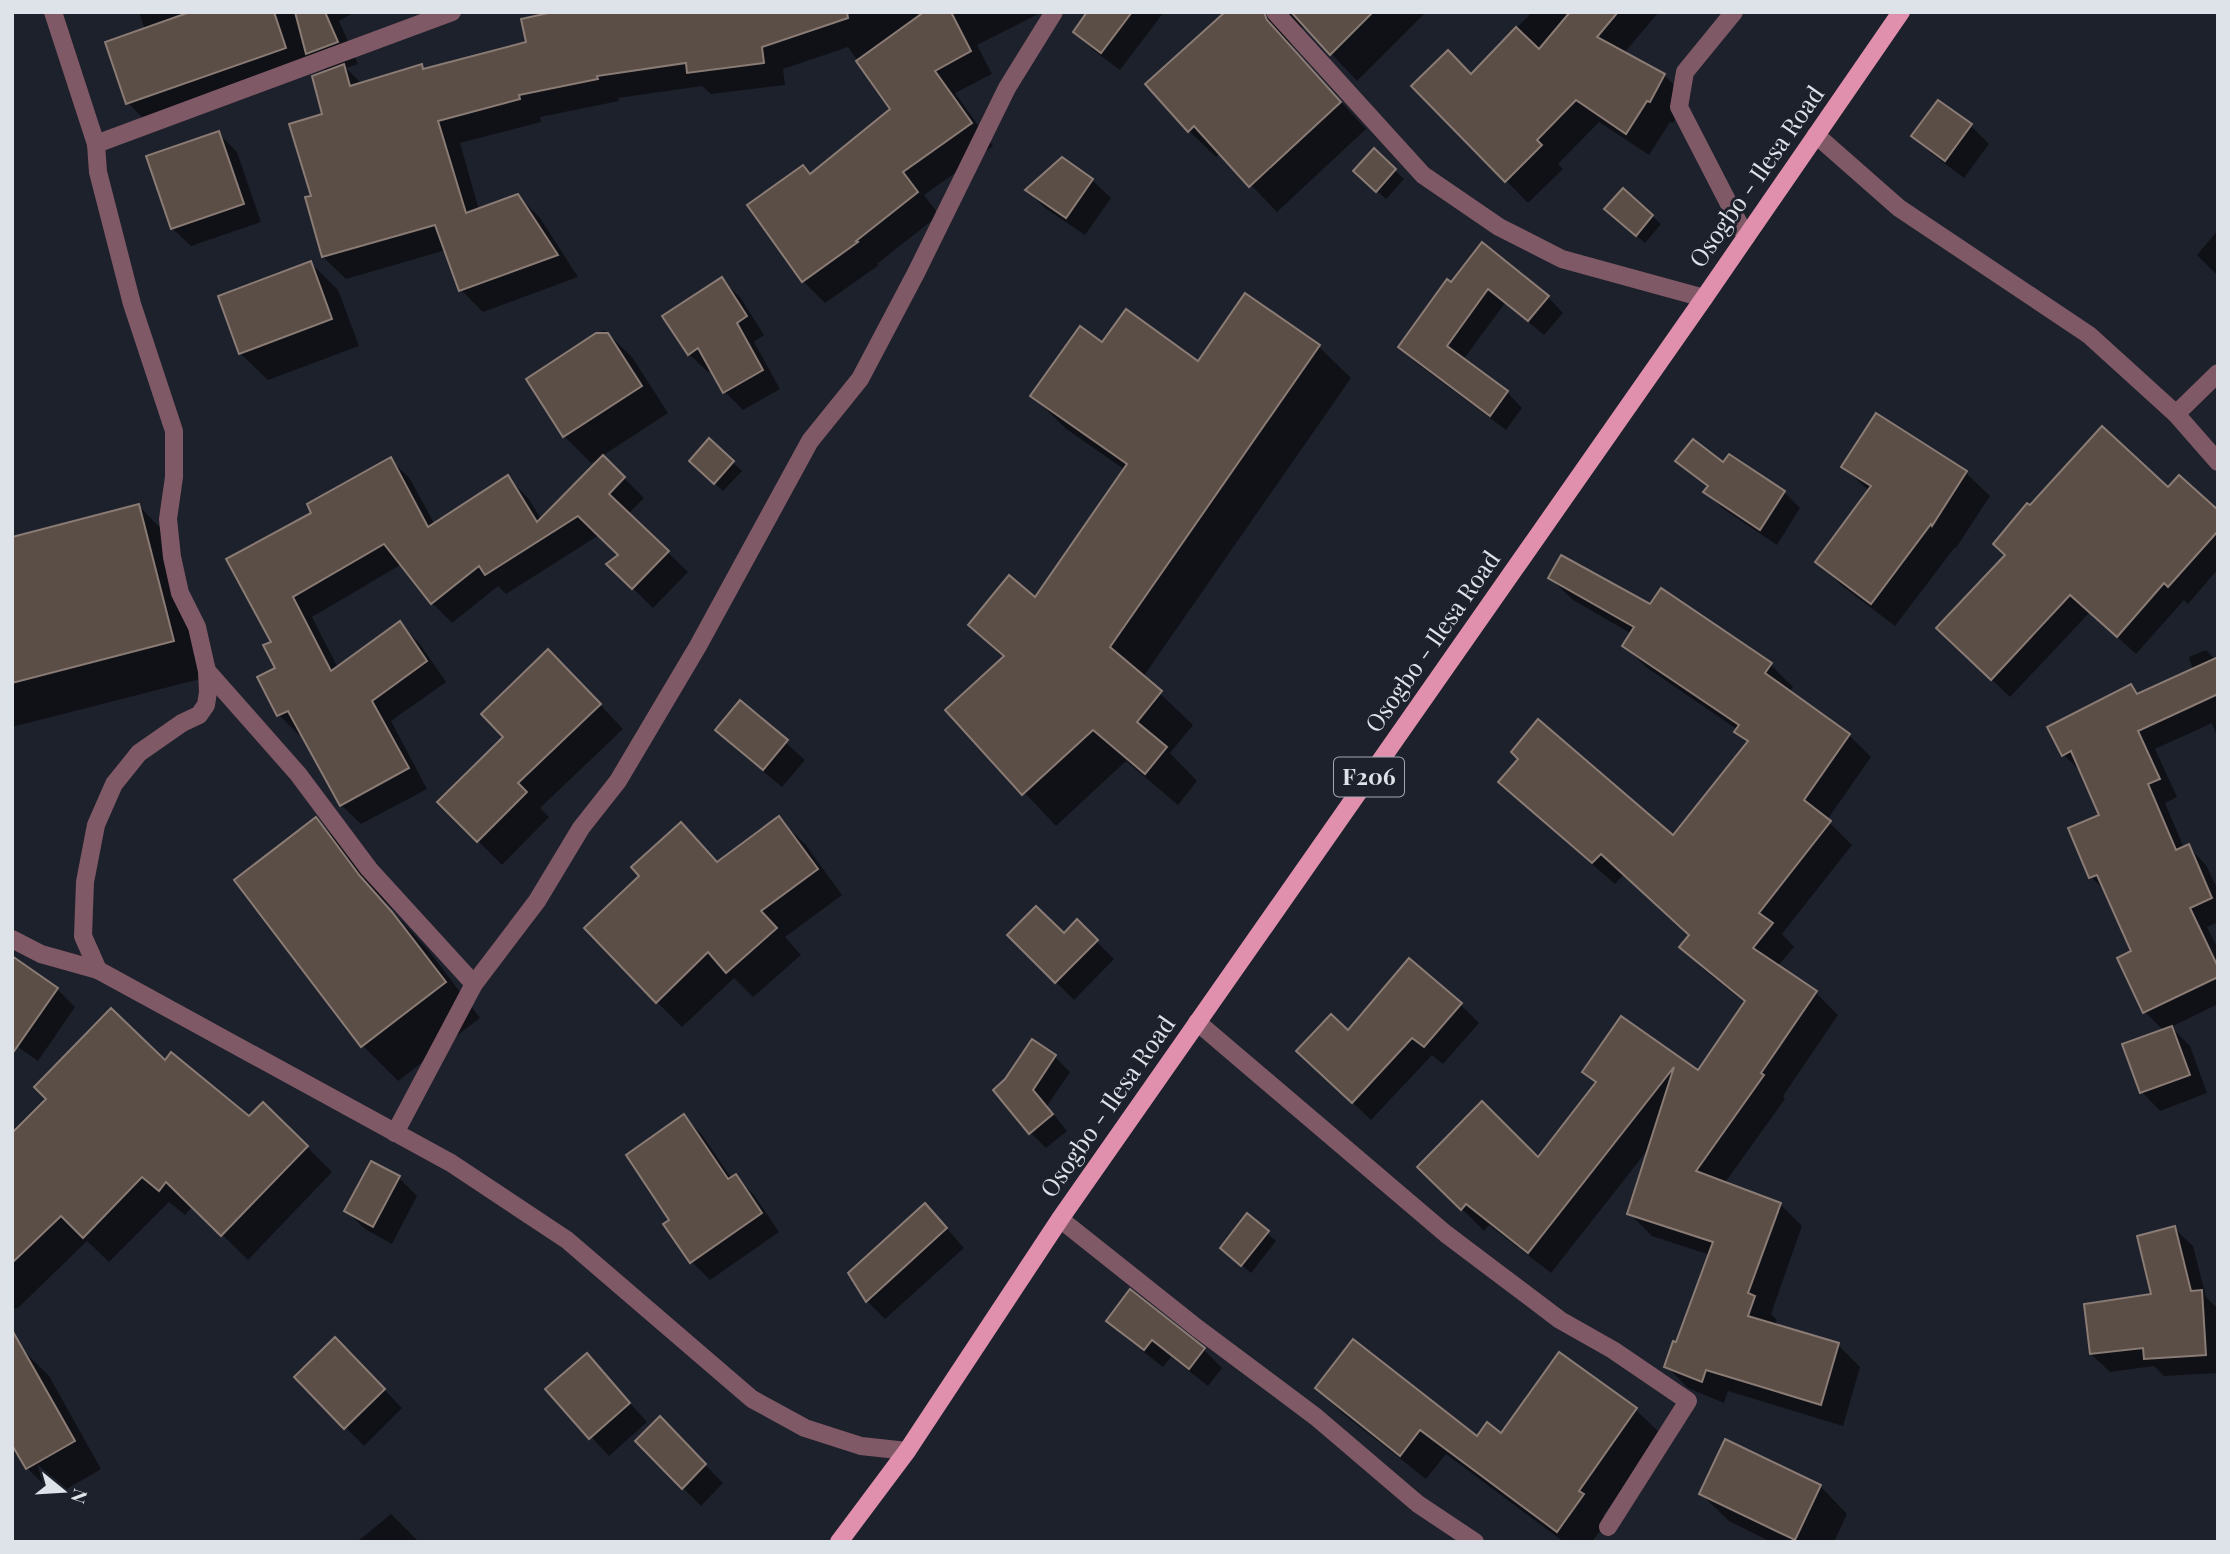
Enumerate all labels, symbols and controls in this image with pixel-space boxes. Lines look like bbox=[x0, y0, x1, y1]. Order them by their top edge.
street label: Osogbo - Ilesa Road bbox=[1681, 79, 1830, 273]
street label: Osogbo - Ilesa Road bbox=[1357, 544, 1506, 738]
road number: F206 bbox=[1334, 758, 1404, 796]
street label: Osogbo - Ilesa Road bbox=[1032, 1009, 1181, 1203]
north arrow bbox=[28, 1456, 98, 1526]
text: N bbox=[66, 1486, 95, 1507]

